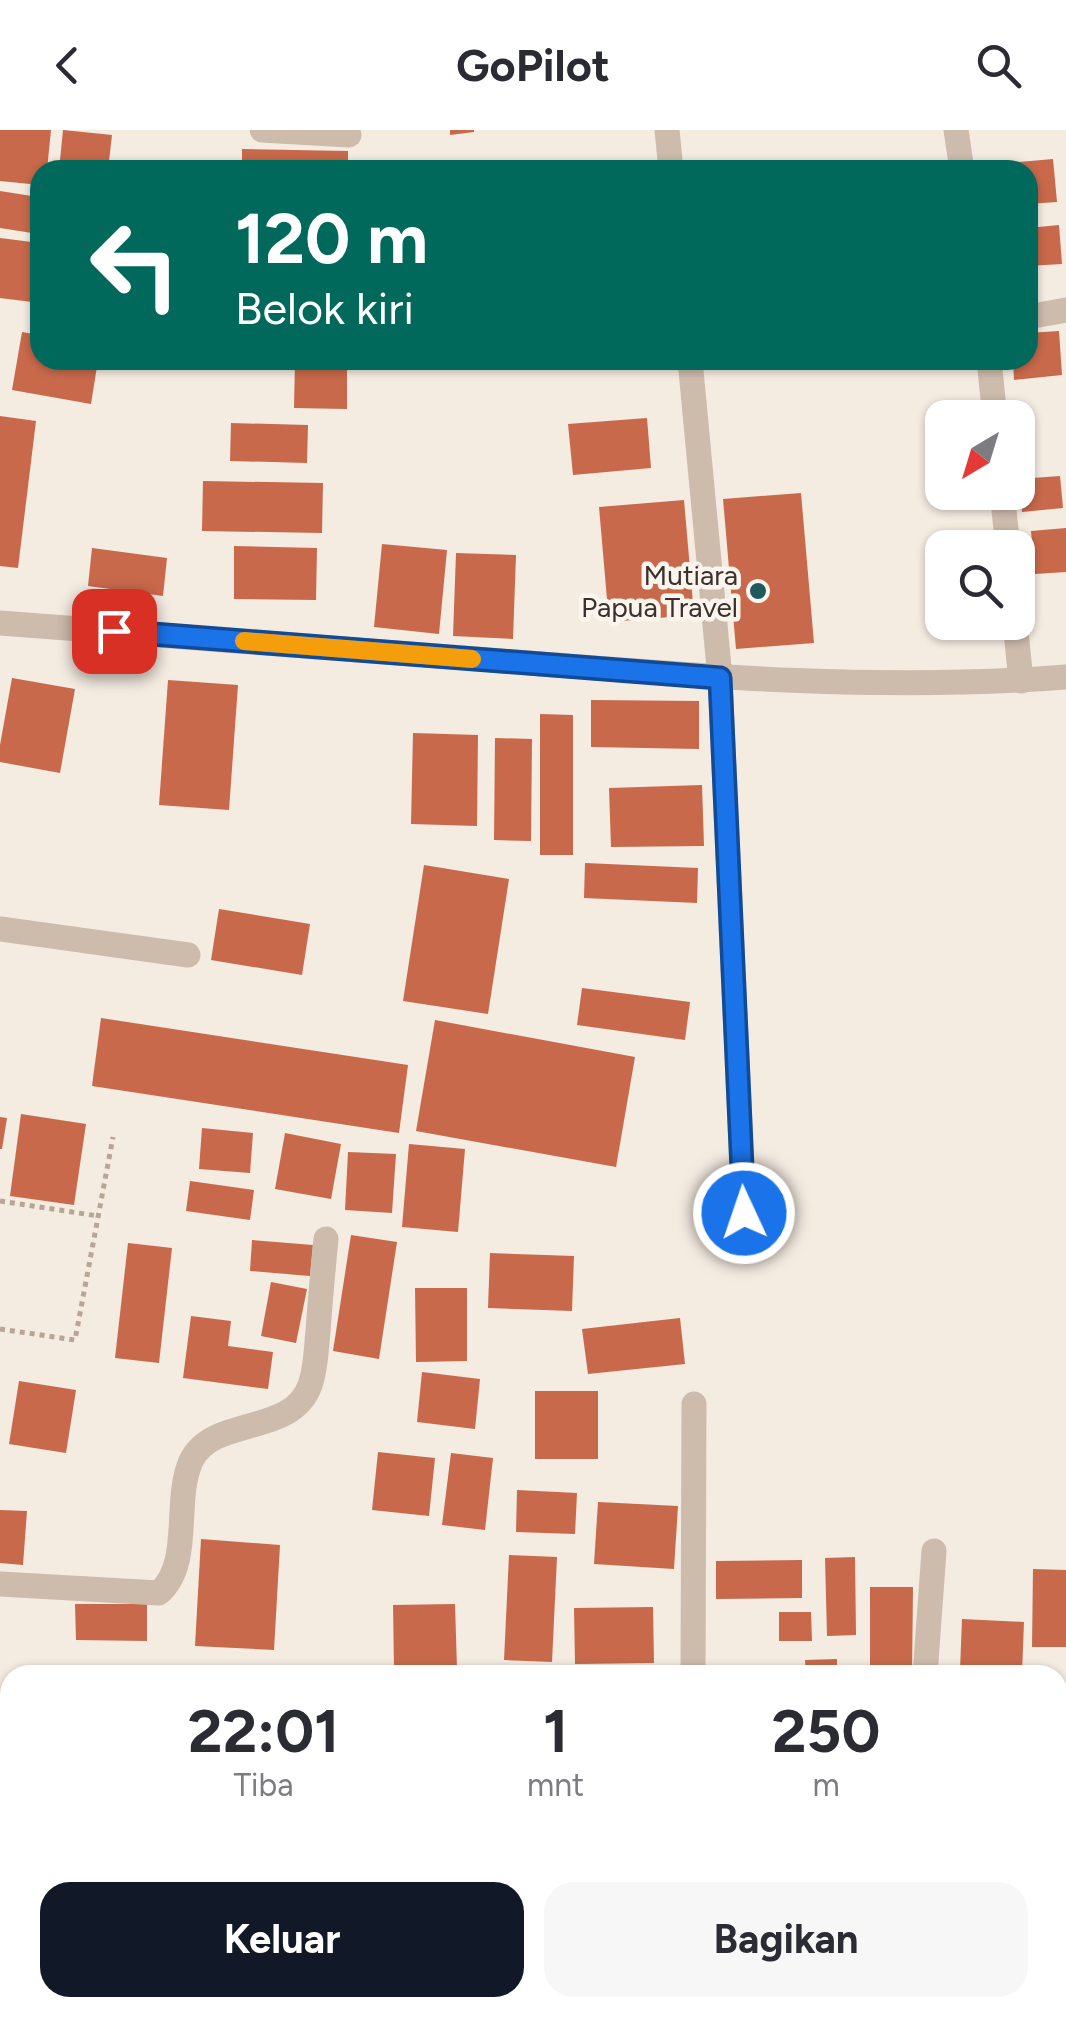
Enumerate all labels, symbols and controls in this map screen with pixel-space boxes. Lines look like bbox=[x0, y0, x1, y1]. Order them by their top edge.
icon: back bbox=[40, 38, 95, 93]
text: GoPilot bbox=[456, 38, 610, 92]
icon: search bbox=[971, 38, 1026, 93]
text: 120 m bbox=[235, 196, 428, 281]
icon: left bbox=[70, 200, 200, 330]
text: Belok kiri bbox=[235, 281, 414, 335]
north arrow bbox=[925, 400, 1035, 510]
map controls bbox=[925, 400, 1035, 640]
button: search bbox=[925, 530, 1035, 640]
place label: Mutiara Papua Travel bbox=[581, 558, 738, 624]
marker: Mutiara Papua Travel bbox=[747, 580, 769, 602]
pin bbox=[72, 589, 157, 674]
icon: arrive bbox=[87, 604, 142, 659]
position arrow bbox=[692, 1161, 796, 1265]
text: 22:01 bbox=[188, 1695, 339, 1767]
text: 1 bbox=[543, 1695, 568, 1767]
text: 250 bbox=[772, 1695, 880, 1767]
text: Tiba bbox=[233, 1766, 294, 1804]
text: mnt bbox=[527, 1766, 584, 1804]
text: m bbox=[812, 1766, 840, 1804]
button: Keluar bbox=[40, 1882, 524, 1997]
button: Bagikan bbox=[544, 1882, 1028, 1997]

